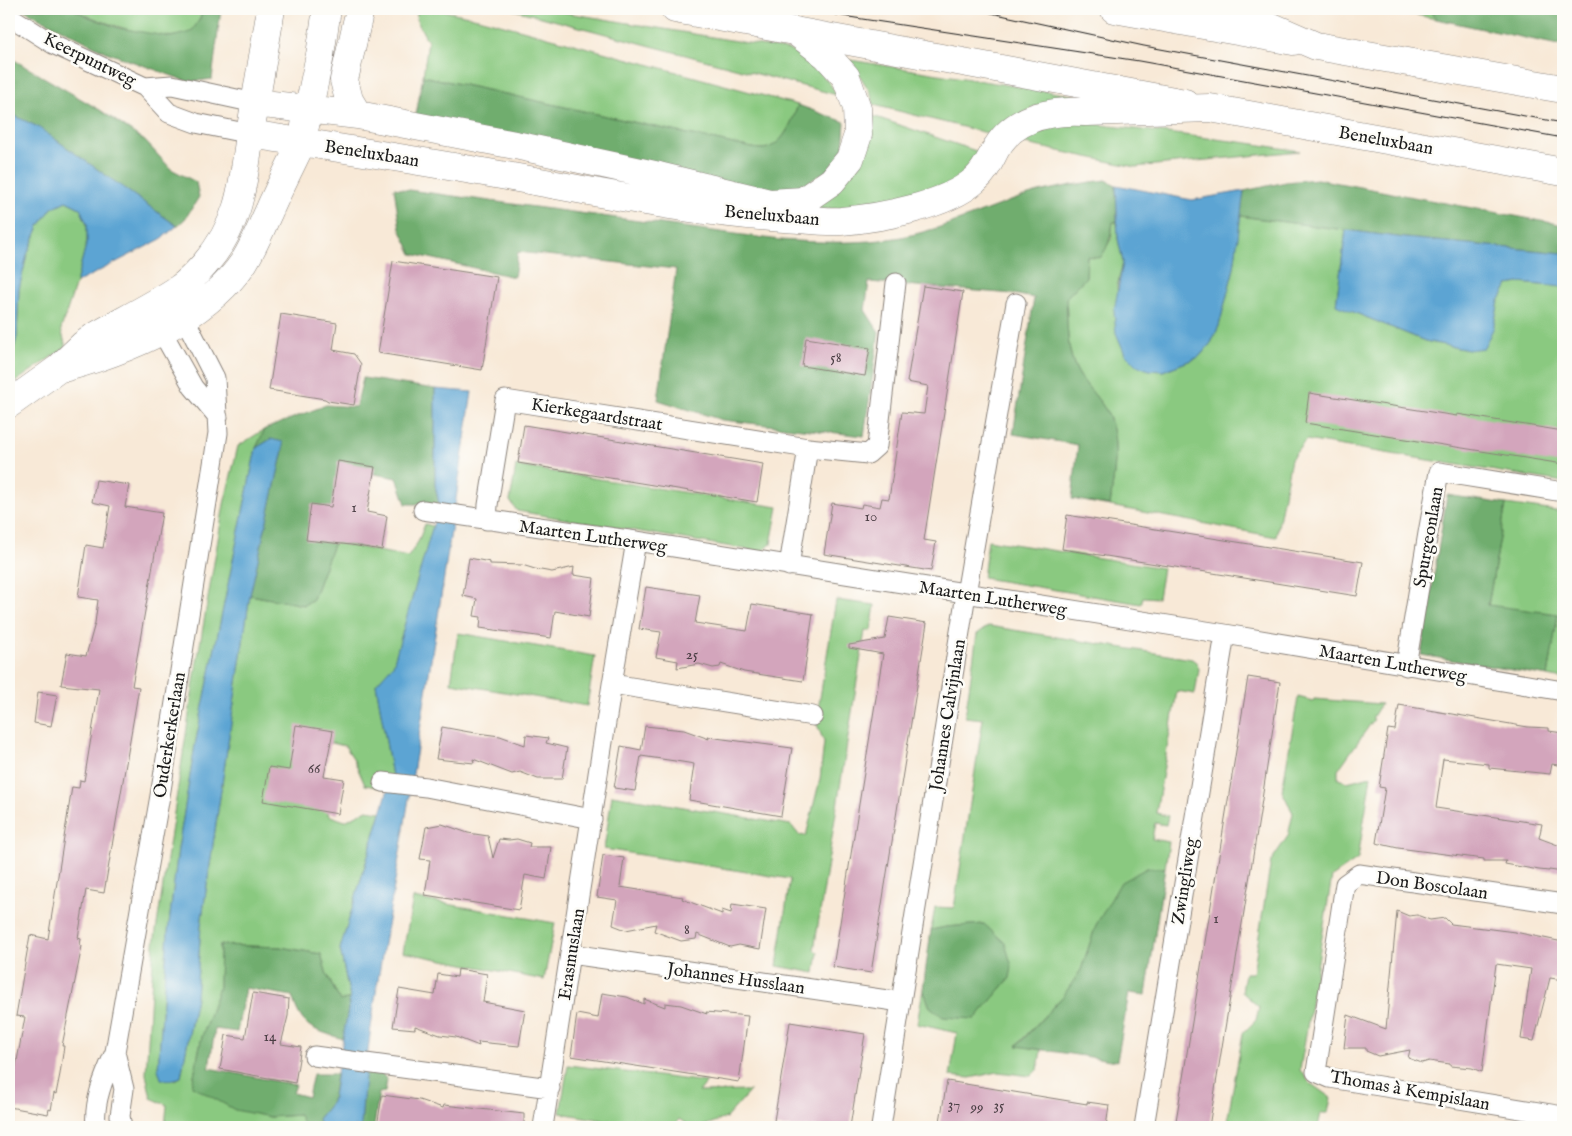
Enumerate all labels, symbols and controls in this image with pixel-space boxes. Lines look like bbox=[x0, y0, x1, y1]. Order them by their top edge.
street label: Keerpuntweg bbox=[39, 28, 140, 93]
street label: Beneluxbaan bbox=[1337, 122, 1435, 161]
street label: Beneluxbaan bbox=[323, 136, 421, 173]
street label: Beneluxbaan bbox=[723, 201, 821, 232]
house number: 58 bbox=[830, 348, 842, 367]
street label: Kierkegaardstraat bbox=[529, 394, 664, 437]
street label: Spurgeonlaan bbox=[1409, 485, 1450, 590]
house number: 1 bbox=[351, 498, 357, 517]
house number: 10 bbox=[865, 507, 877, 526]
street label: Maarten Lutherweg bbox=[517, 516, 669, 559]
street label: Maarten Lutherweg bbox=[917, 576, 1069, 623]
street label: Johannes Calvijnlaan bbox=[925, 637, 972, 795]
street label: Maarten Lutherweg bbox=[1317, 640, 1469, 689]
house number: 25 bbox=[686, 645, 699, 664]
street label: Ouderkerkerlaan bbox=[149, 670, 192, 800]
house number: 66 bbox=[308, 759, 321, 778]
street label: Zwingliweg bbox=[1167, 836, 1204, 926]
street label: Don Boscolaan bbox=[1374, 867, 1490, 906]
street label: Erasmuslaan bbox=[554, 906, 591, 1002]
house number: 1 bbox=[1213, 909, 1219, 928]
house number: 8 bbox=[684, 920, 690, 939]
street label: Johannes Husslaan bbox=[663, 958, 807, 1001]
house number: 14 bbox=[264, 1027, 277, 1046]
street label: Thomas à Kempislaan bbox=[1328, 1066, 1492, 1117]
house number: 37 bbox=[948, 1095, 960, 1114]
house number: 35 bbox=[993, 1096, 1005, 1115]
house number: 99 bbox=[969, 1098, 984, 1117]

